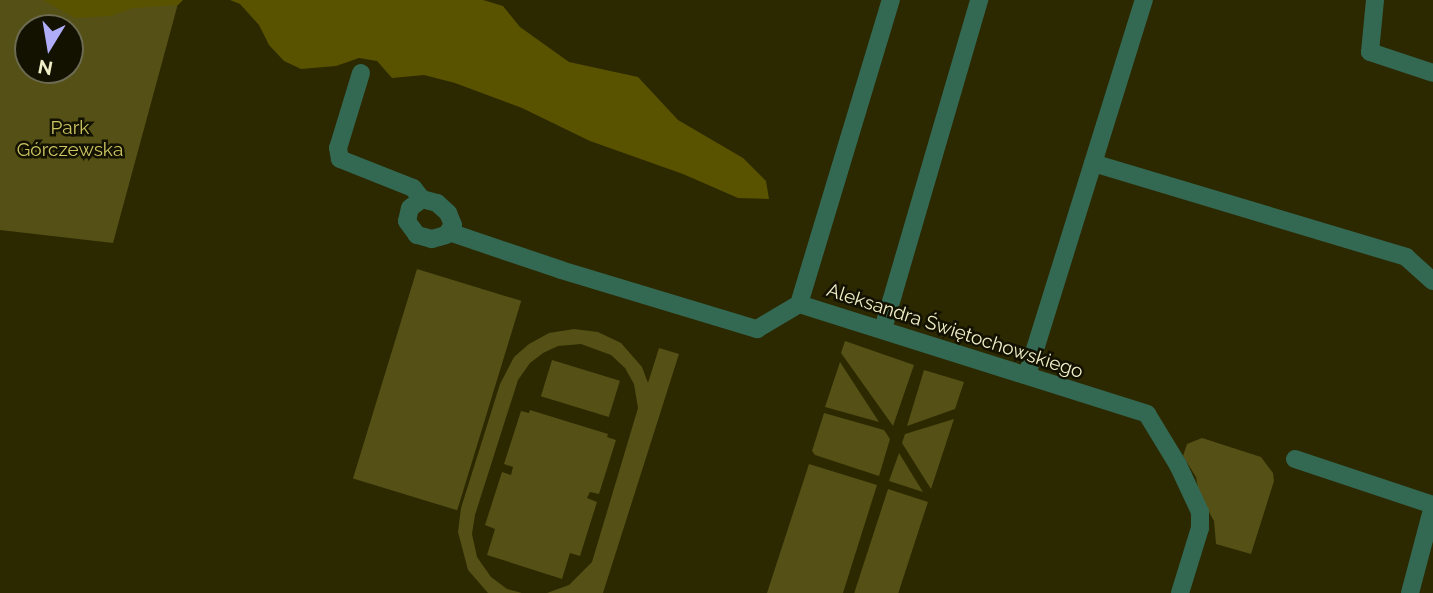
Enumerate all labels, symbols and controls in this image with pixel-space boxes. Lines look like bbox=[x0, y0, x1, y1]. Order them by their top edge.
north arrow bbox=[14, 14, 84, 84]
text: N bbox=[36, 55, 55, 80]
park label: Park Górczewska bbox=[17, 117, 123, 161]
street label: Aleksandra Świętochowskiego bbox=[824, 279, 1086, 383]

